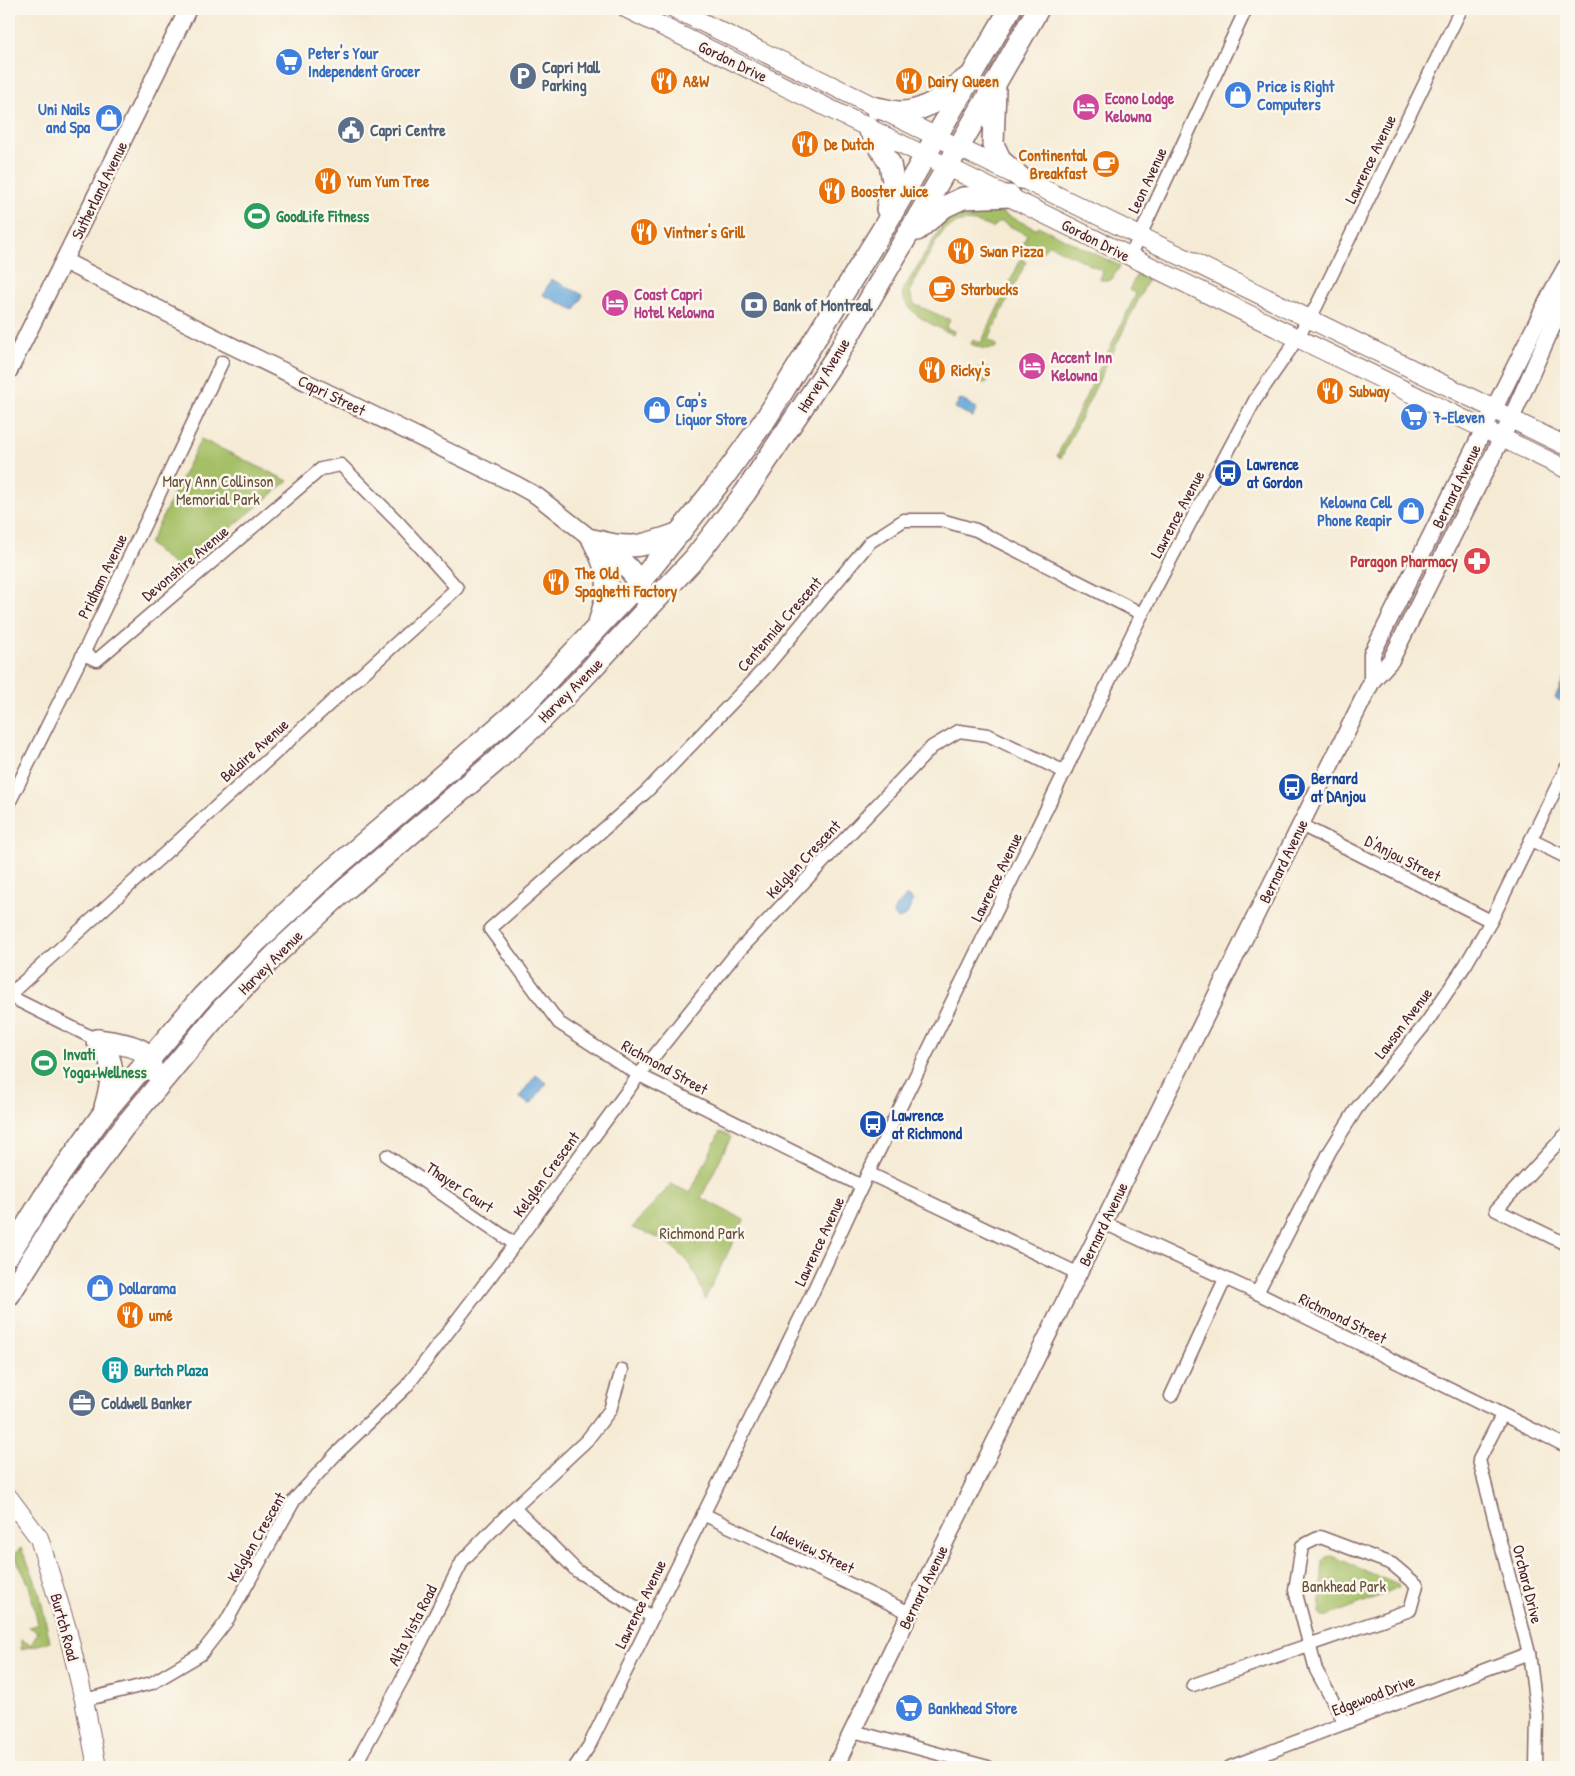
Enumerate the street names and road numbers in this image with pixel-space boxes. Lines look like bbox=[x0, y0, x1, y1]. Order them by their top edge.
street label: Gordon Drive bbox=[695, 35, 772, 87]
street label: Lawrence Avenue bbox=[1339, 110, 1401, 207]
street label: Sutherland Avenue bbox=[66, 137, 133, 243]
street label: Leon Avenue bbox=[1122, 143, 1172, 216]
street label: Gordon Drive bbox=[1058, 213, 1135, 267]
street label: Harvey Avenue bbox=[791, 333, 855, 416]
street label: Capri Street bbox=[295, 369, 370, 421]
street label: Bernard Avenue bbox=[1426, 440, 1486, 532]
street label: Lawrence Avenue bbox=[1145, 466, 1210, 562]
street label: Devonshire Avenue bbox=[137, 520, 234, 606]
street label: Pridham Avenue bbox=[72, 529, 132, 622]
street label: Centennial Crescent bbox=[732, 571, 827, 676]
street label: Harvey Avenue bbox=[533, 652, 608, 727]
street label: Belaire Avenue bbox=[215, 713, 294, 787]
street label: Kelglen Crescent bbox=[761, 814, 846, 903]
street label: Bernard Avenue bbox=[1253, 815, 1313, 907]
street label: Lawrence Avenue bbox=[965, 828, 1027, 925]
street label: D'Anjou Street bbox=[1361, 829, 1445, 887]
street label: Harvey Avenue bbox=[233, 924, 308, 999]
street label: Lawson Avenue bbox=[1369, 982, 1437, 1063]
street label: Richmond Street bbox=[618, 1034, 713, 1100]
street label: Kelglen Crescent bbox=[508, 1127, 585, 1221]
street label: Thayer Court bbox=[422, 1156, 498, 1218]
street label: Bernard Avenue bbox=[1073, 1178, 1133, 1270]
street label: Lawrence Avenue bbox=[789, 1192, 850, 1289]
street label: Richmond Street bbox=[1295, 1287, 1391, 1349]
street label: Kelglen Crescent bbox=[221, 1488, 291, 1586]
street label: Lakeview Street bbox=[768, 1519, 859, 1579]
street label: Bernard Avenue bbox=[893, 1541, 953, 1633]
street label: Orchard Drive bbox=[1508, 1542, 1549, 1626]
street label: Lawrence Avenue bbox=[609, 1555, 671, 1652]
street label: Alta Vista Road bbox=[382, 1581, 442, 1669]
street label: Burtch Road bbox=[45, 1591, 85, 1663]
street label: Edgewood Drive bbox=[1328, 1669, 1418, 1721]

